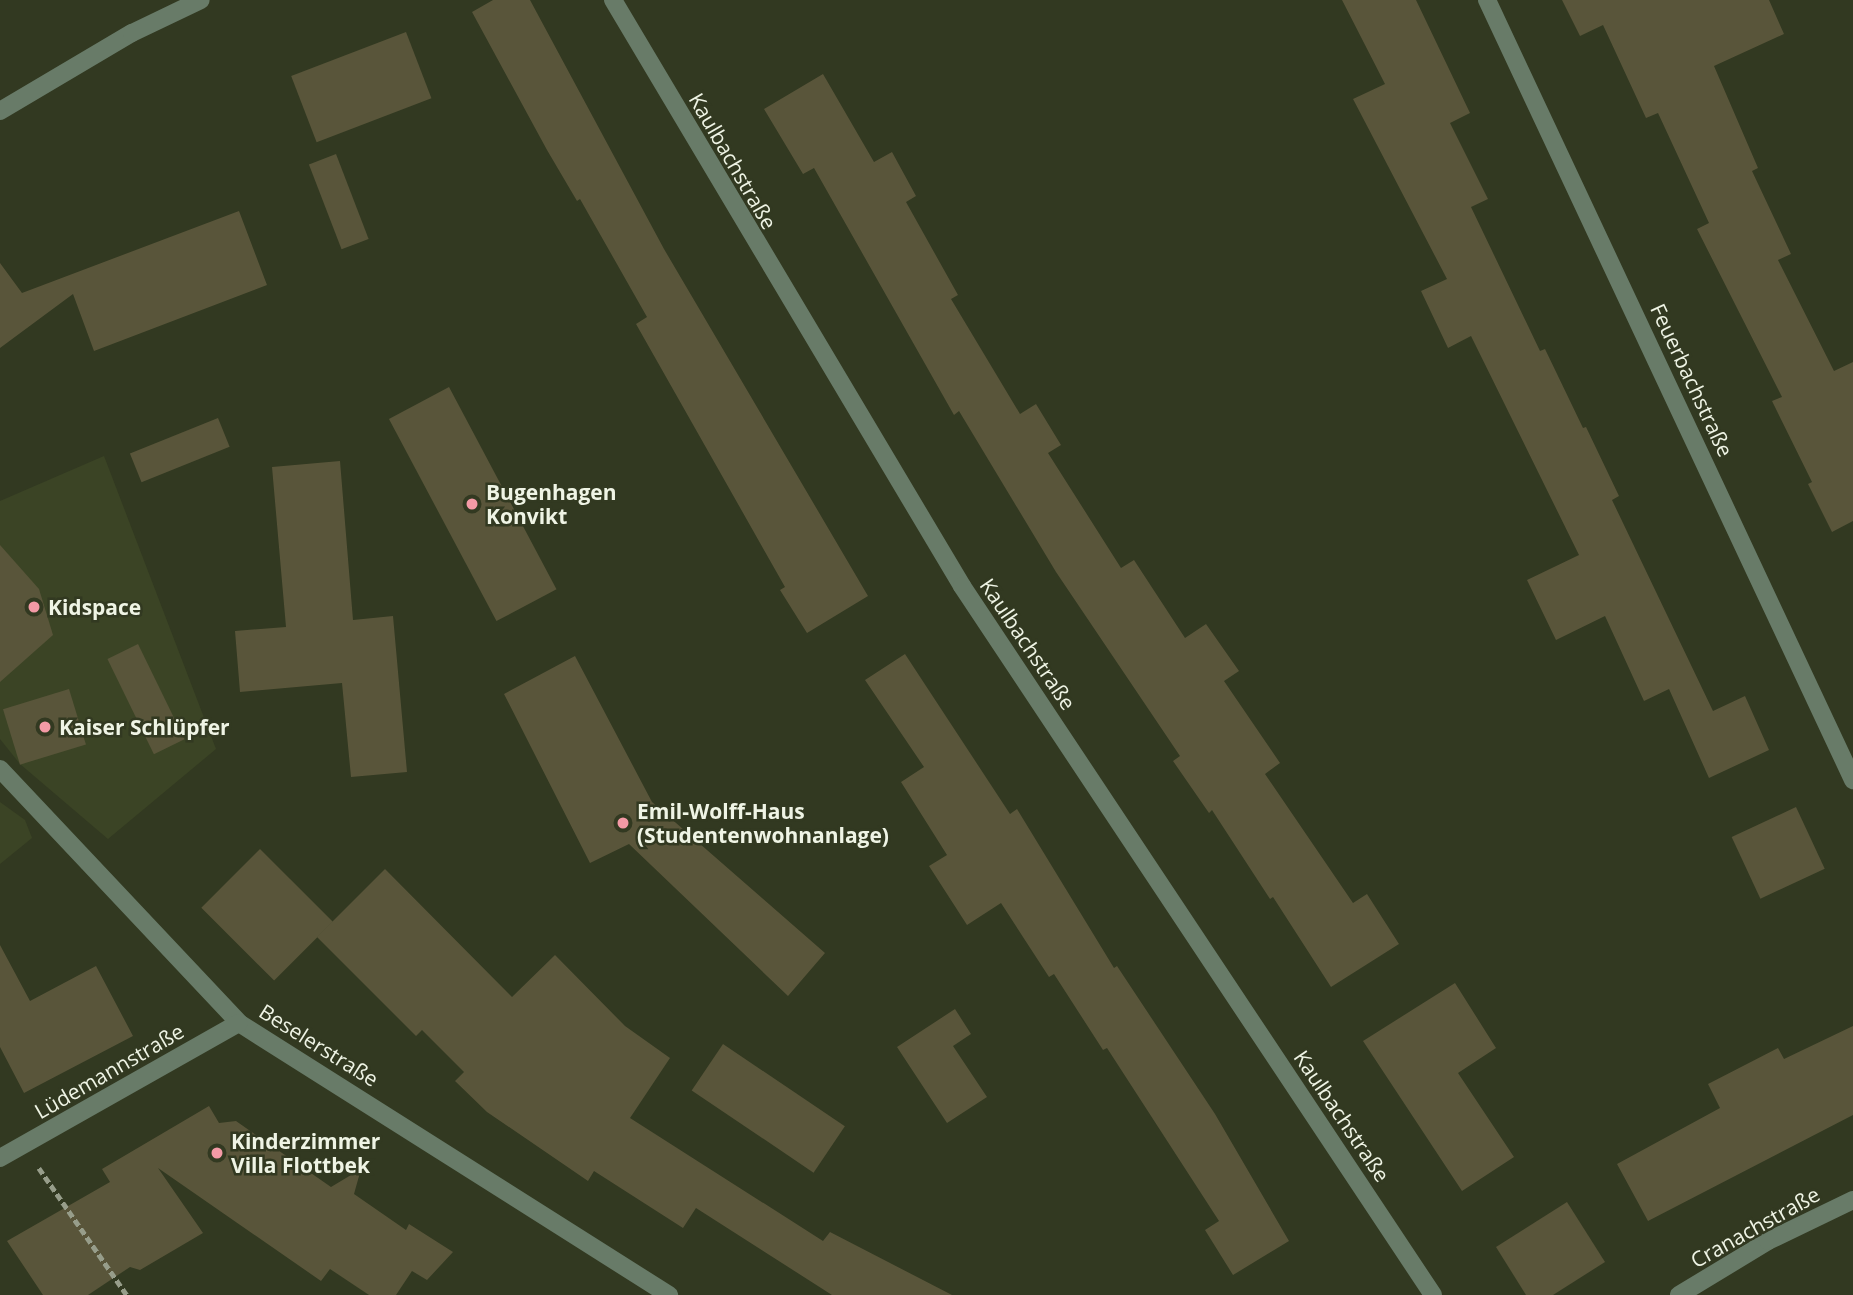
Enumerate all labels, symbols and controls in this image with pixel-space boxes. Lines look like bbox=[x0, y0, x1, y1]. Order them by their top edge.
street label: Kaulbachstraße bbox=[684, 89, 782, 233]
street label: Feuerbachstraße bbox=[1646, 299, 1738, 461]
place label: Bugenhagen Konvikt bbox=[486, 479, 617, 529]
marker: Bugenhagen Konvikt bbox=[464, 496, 480, 512]
street label: Kaulbachstraße bbox=[975, 574, 1081, 714]
place label: Kidspace bbox=[48, 594, 141, 620]
marker: Kidspace bbox=[26, 599, 42, 615]
place label: Kaiser Schlüpfer bbox=[59, 714, 230, 740]
marker: Kaiser Schlüpfer bbox=[37, 719, 53, 735]
place label: Emil-Wolff-Haus (Studentenwohnanlage) bbox=[637, 798, 889, 848]
marker: Emil-Wolff-Haus (Studentenwohnanlage) bbox=[615, 815, 631, 831]
street label: Beselerstraße bbox=[255, 998, 383, 1092]
street label: Lüdemannstraße bbox=[30, 1018, 188, 1124]
street label: Kaulbachstraße bbox=[1289, 1046, 1395, 1186]
place label: Kinderzimmer Villa Flottbek bbox=[231, 1128, 380, 1178]
marker: Kinderzimmer Villa Flottbek bbox=[209, 1145, 225, 1161]
street label: Cranachstraße bbox=[1686, 1181, 1824, 1273]

